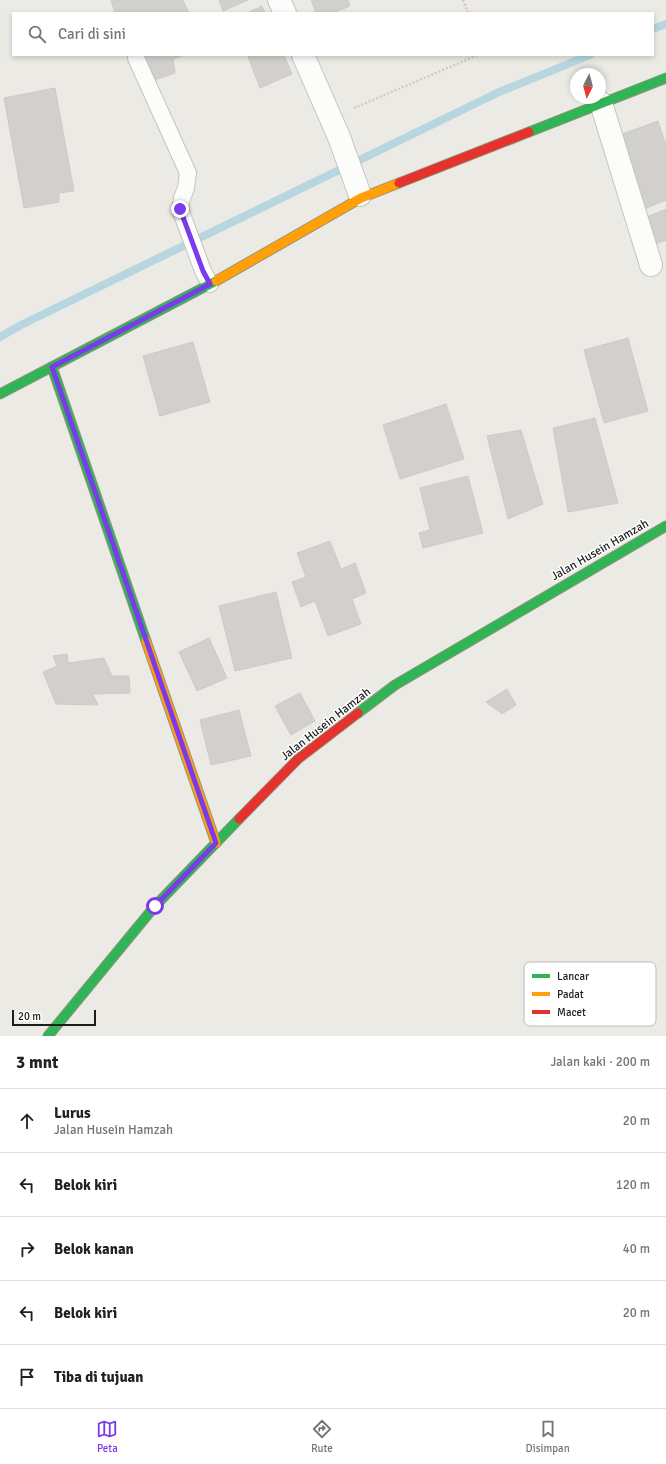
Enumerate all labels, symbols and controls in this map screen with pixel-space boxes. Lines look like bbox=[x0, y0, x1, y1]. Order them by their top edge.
search box bbox=[12, 12, 654, 56]
icon: search bbox=[26, 23, 48, 45]
text: Cari di sini bbox=[58, 25, 126, 43]
north arrow bbox=[570, 68, 606, 104]
route end bbox=[171, 200, 189, 218]
street label: Jalan Husein Hamzah bbox=[549, 516, 651, 584]
street label: Jalan Husein Hamzah bbox=[278, 684, 374, 764]
route start bbox=[146, 897, 164, 915]
legend bbox=[524, 962, 656, 1026]
text: Lancar bbox=[557, 970, 589, 983]
text: Padat bbox=[557, 988, 584, 1001]
text: Macet bbox=[557, 1006, 586, 1019]
scale bar bbox=[12, 1008, 96, 1027]
text: 20 m bbox=[18, 1010, 41, 1023]
text: 3 mnt bbox=[16, 1052, 58, 1073]
text: Jalan kaki · 200 m bbox=[551, 1054, 650, 1070]
text: Lurus bbox=[54, 1104, 91, 1122]
icon: ahead bbox=[16, 1110, 38, 1132]
text: 20 m bbox=[623, 1113, 650, 1129]
text: Jalan Husein Hamzah bbox=[54, 1122, 173, 1138]
icon: left bbox=[16, 1174, 38, 1196]
text: Belok kiri bbox=[54, 1176, 117, 1194]
text: 120 m bbox=[616, 1177, 650, 1193]
icon: right bbox=[16, 1238, 38, 1260]
text: Belok kanan bbox=[54, 1240, 134, 1258]
text: 40 m bbox=[623, 1241, 650, 1257]
icon: left bbox=[16, 1302, 38, 1324]
text: Belok kiri bbox=[54, 1304, 117, 1322]
text: 20 m bbox=[623, 1305, 650, 1321]
icon: arrive bbox=[16, 1366, 38, 1388]
text: Tiba di tujuan bbox=[54, 1368, 144, 1386]
tab: Peta bbox=[96, 1418, 118, 1455]
tab: Rute bbox=[311, 1418, 333, 1455]
tab: Disimpan bbox=[526, 1418, 570, 1455]

